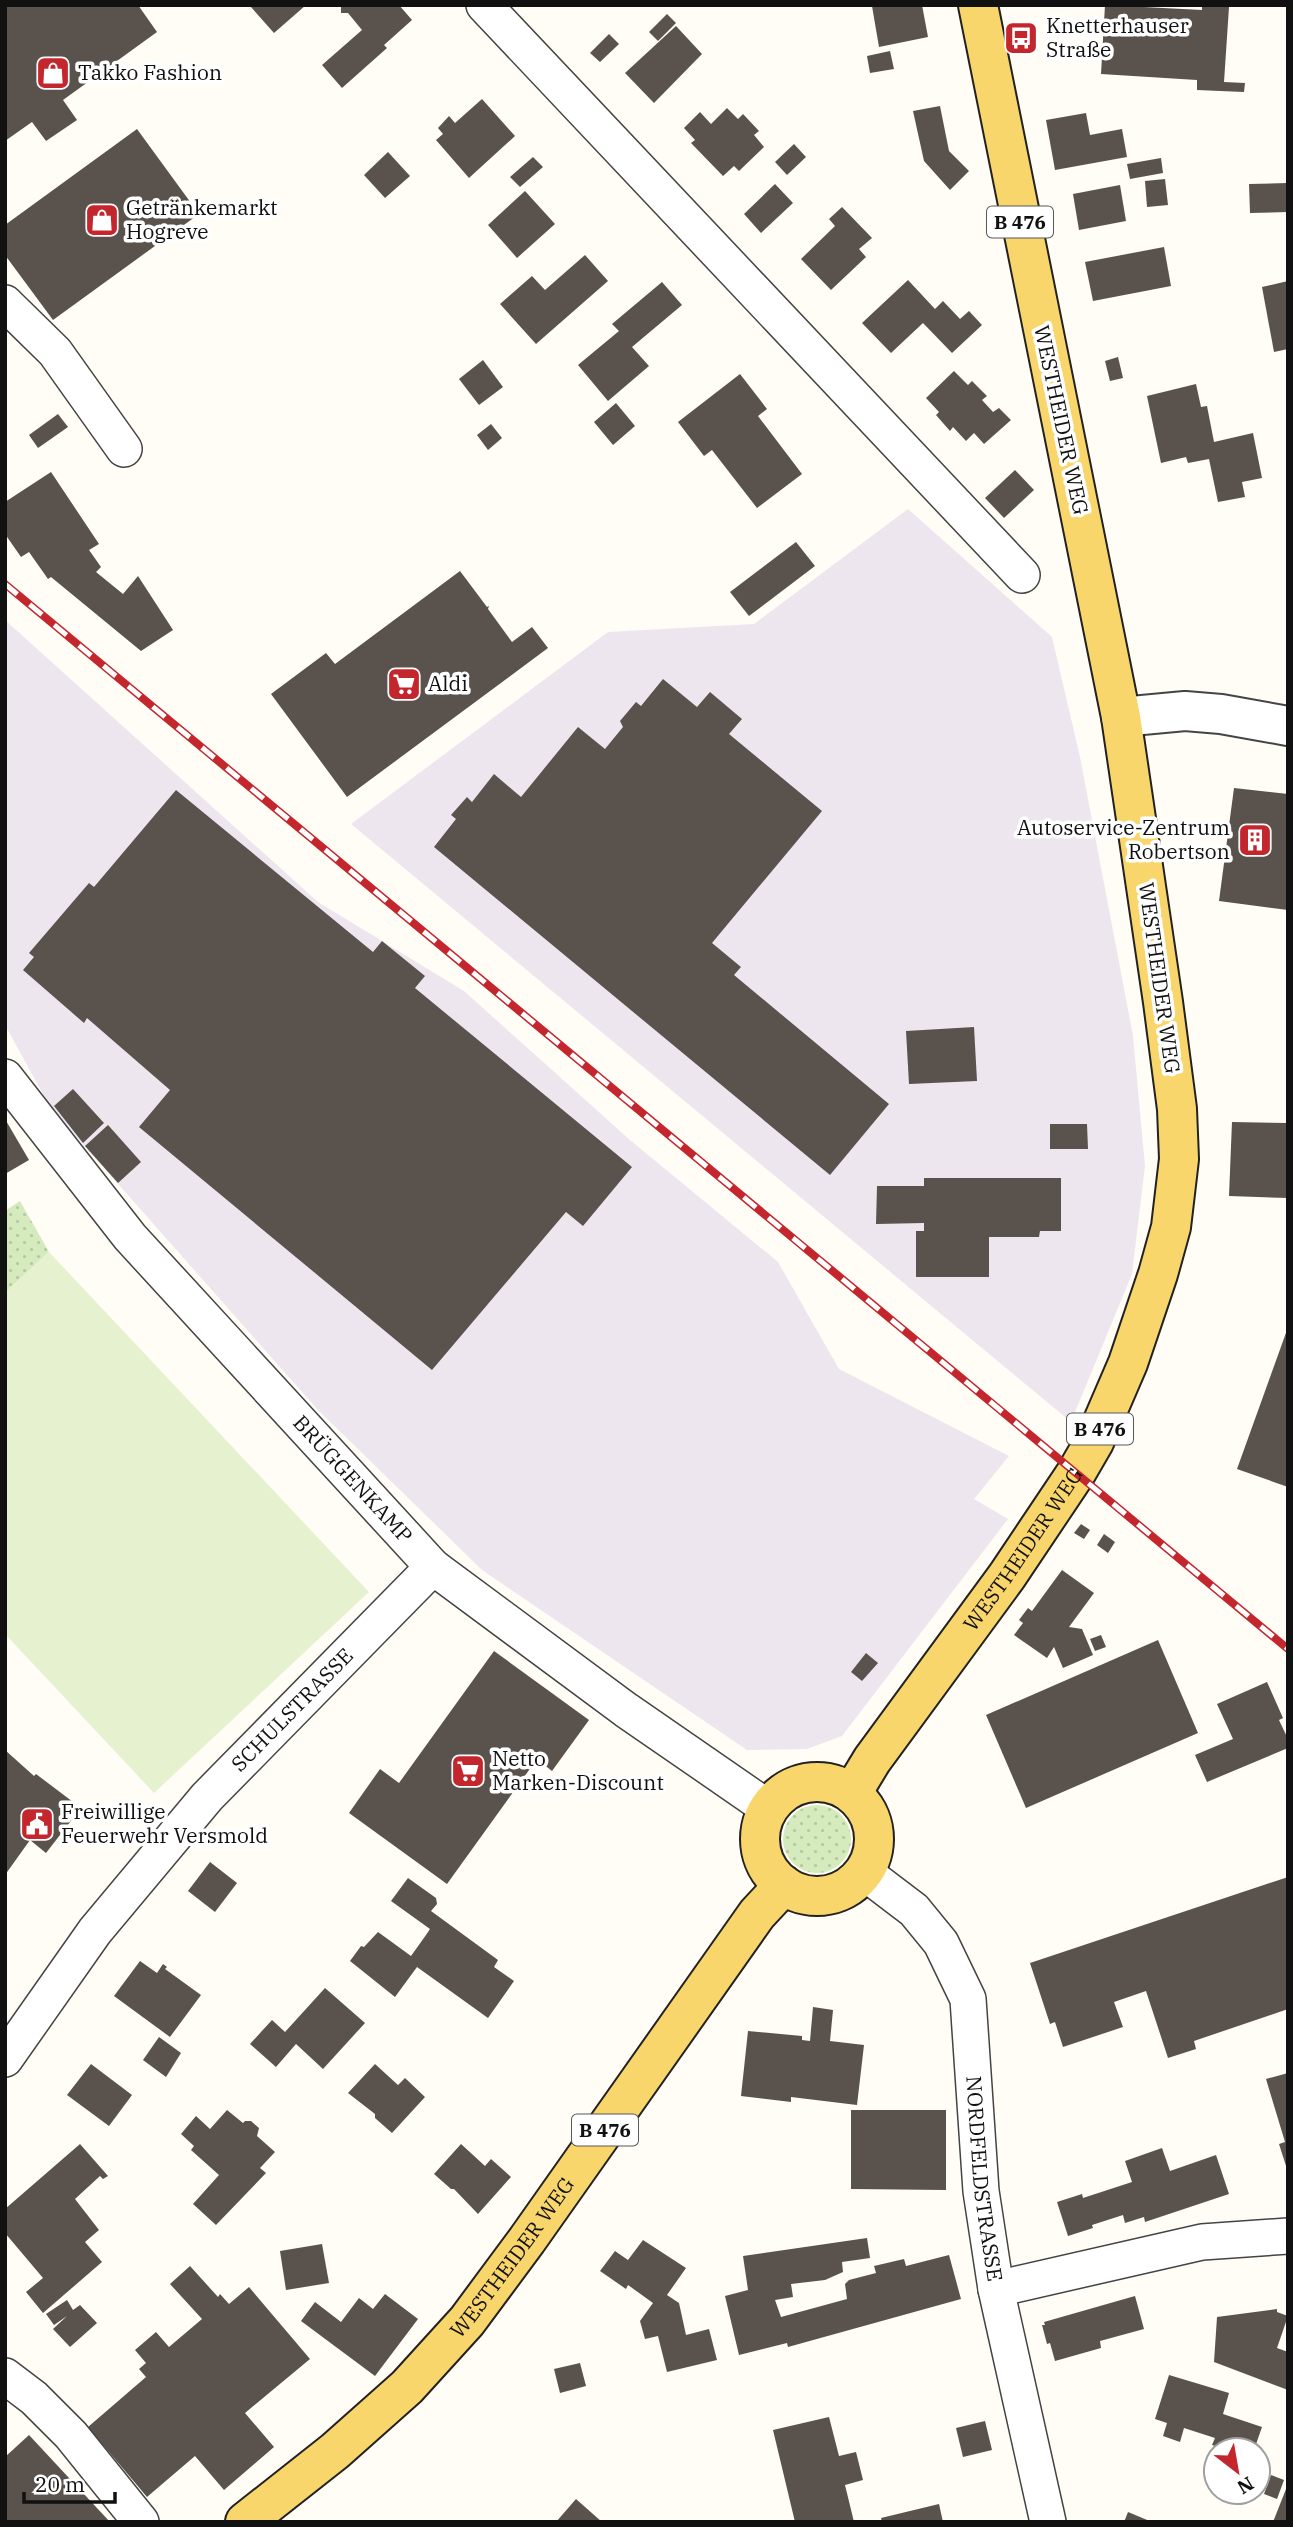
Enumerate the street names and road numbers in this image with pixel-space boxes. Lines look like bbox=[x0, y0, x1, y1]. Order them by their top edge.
road number: B 476 bbox=[987, 206, 1053, 238]
street label: WESTHEIDER WEG bbox=[1028, 322, 1096, 517]
street label: WESTHEIDER WEG bbox=[1133, 880, 1187, 1075]
street label: BRÜGGENKAMP bbox=[287, 1409, 419, 1549]
road number: B 476 bbox=[1067, 1414, 1133, 1444]
street label: WESTHEIDER WEG bbox=[956, 1462, 1089, 1636]
street label: SCHULSTRASSE bbox=[225, 1641, 359, 1777]
street label: NORDFELDSTRASSE bbox=[960, 2075, 1010, 2283]
road number: B 476 bbox=[572, 2114, 638, 2146]
street label: WESTHEIDER WEG bbox=[443, 2171, 580, 2344]

